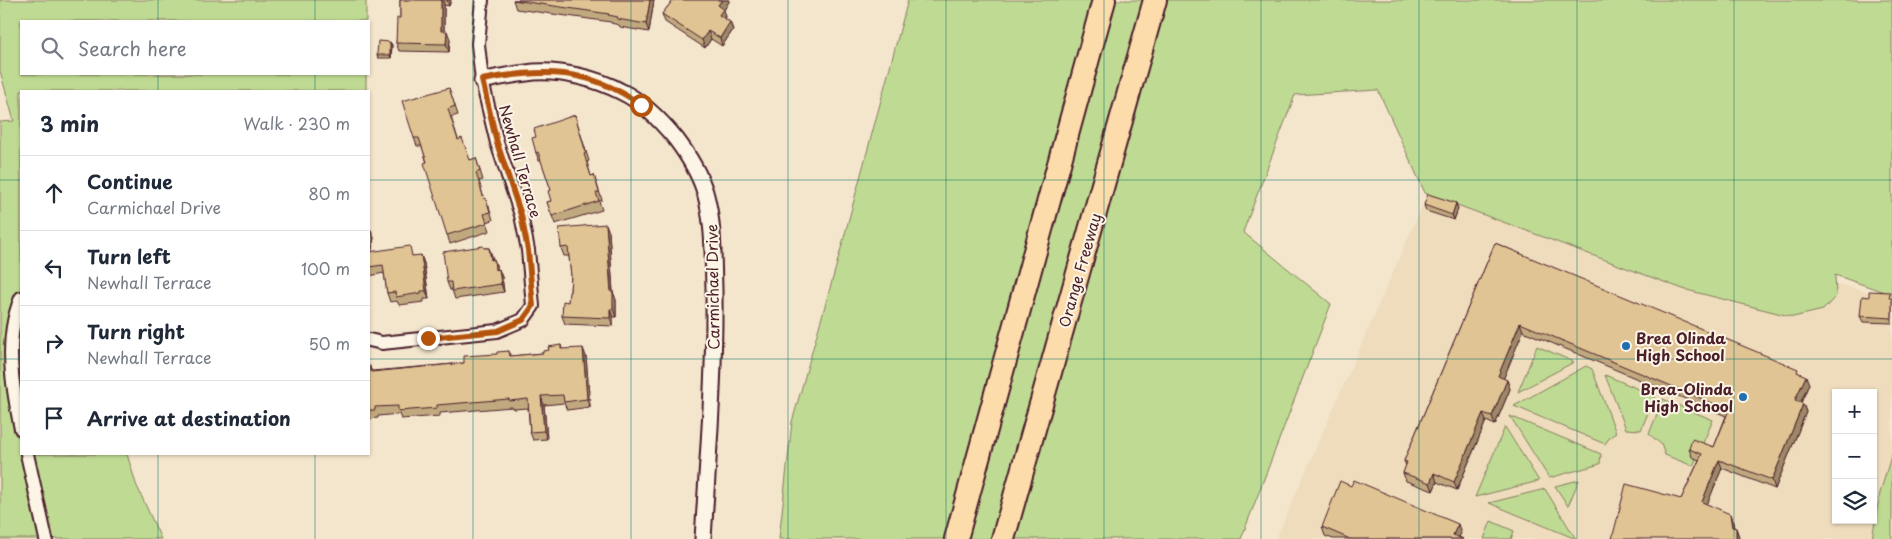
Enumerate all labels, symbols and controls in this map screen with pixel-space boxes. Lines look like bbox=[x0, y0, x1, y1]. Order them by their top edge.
search box bbox=[20, 20, 370, 75]
icon: search bbox=[38, 34, 66, 62]
text: Search here bbox=[78, 34, 187, 62]
route start bbox=[630, 94, 653, 117]
street label: Newhall Terrace bbox=[494, 102, 548, 220]
text: 3 min bbox=[40, 107, 99, 139]
text: Walk · 230 m bbox=[243, 111, 350, 135]
text: Continue bbox=[87, 167, 173, 195]
icon: ahead bbox=[40, 179, 68, 207]
text: 80 m bbox=[308, 181, 350, 205]
text: Carmichael Drive bbox=[87, 195, 221, 219]
street label: Orange Freeway bbox=[1052, 210, 1106, 330]
street label: Carmichael Drive bbox=[699, 224, 725, 350]
text: Turn left bbox=[87, 242, 171, 270]
icon: left bbox=[40, 254, 68, 282]
text: 100 m bbox=[301, 256, 350, 280]
text: Newhall Terrace bbox=[87, 270, 212, 294]
text: Turn right bbox=[87, 317, 185, 345]
place label: Brea Olinda High School bbox=[1636, 326, 1726, 366]
route end bbox=[417, 327, 440, 350]
icon: right bbox=[40, 329, 68, 357]
text: 50 m bbox=[309, 331, 350, 355]
marker: Brea Olinda High School bbox=[1620, 340, 1632, 352]
text: Newhall Terrace bbox=[87, 345, 212, 369]
place label: Brea-Olinda High School bbox=[1641, 377, 1734, 417]
map controls bbox=[1832, 389, 1877, 524]
button: + bbox=[1832, 389, 1877, 434]
marker: Brea-Olinda High School bbox=[1737, 391, 1749, 403]
icon: arrive bbox=[40, 404, 68, 432]
text: Arrive at destination bbox=[87, 404, 291, 432]
button: − bbox=[1832, 434, 1877, 479]
button: layers bbox=[1832, 479, 1877, 524]

